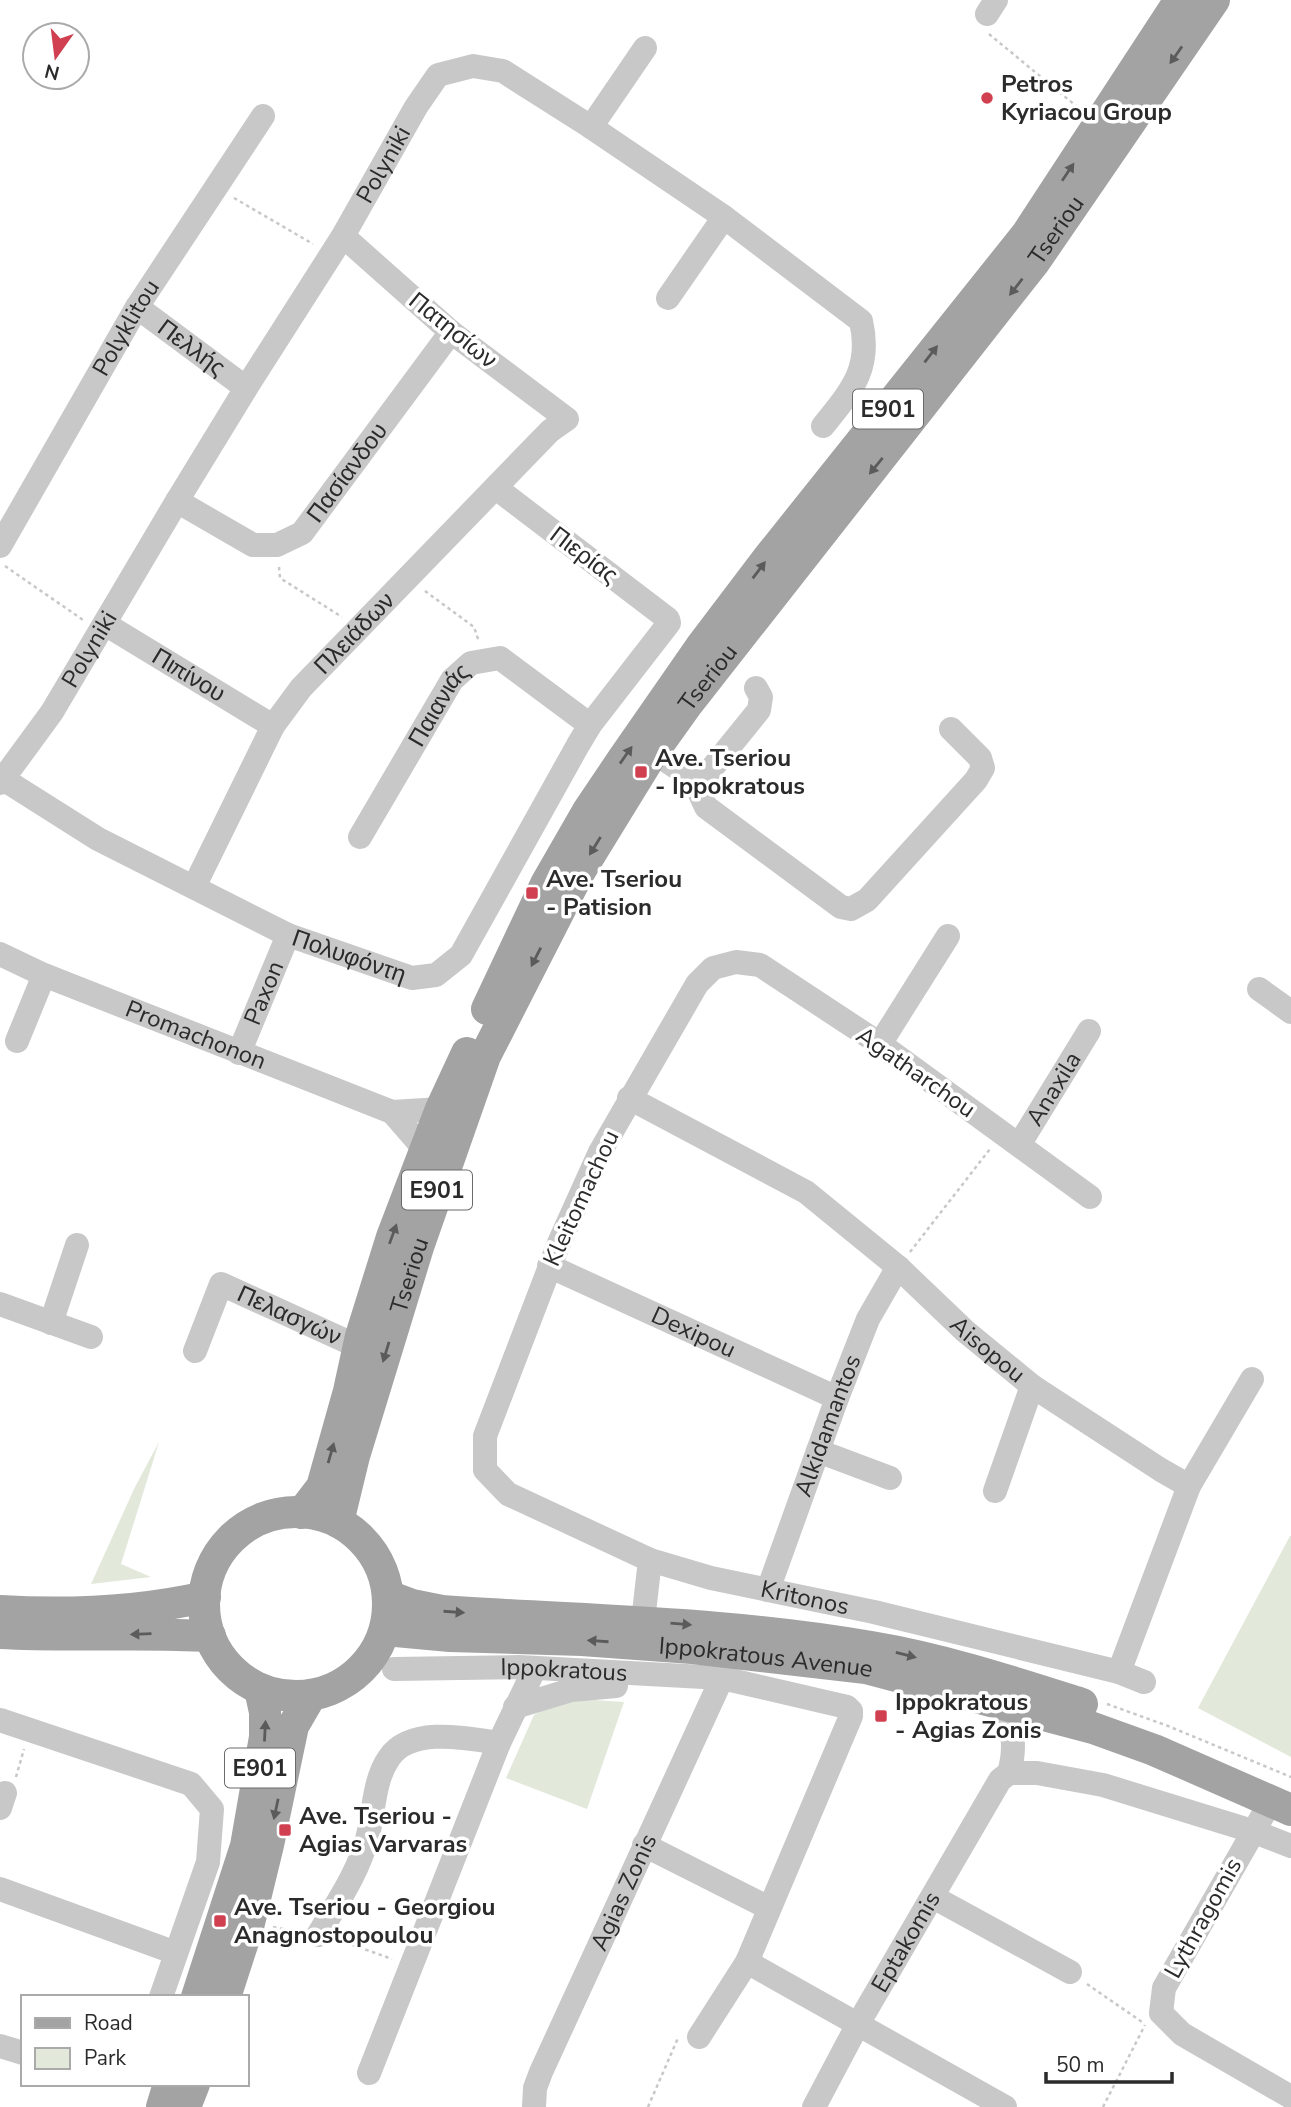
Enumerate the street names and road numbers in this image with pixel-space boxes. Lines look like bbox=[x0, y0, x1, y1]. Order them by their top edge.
street label: Polyniki bbox=[349, 120, 418, 209]
street label: Tseriou bbox=[1021, 189, 1091, 271]
street label: Polyklitou bbox=[85, 273, 167, 382]
street label: Πατησίων bbox=[402, 285, 504, 375]
street label: Πελλής bbox=[151, 312, 232, 383]
road number: E901 bbox=[853, 390, 923, 428]
street label: Πασίανδου bbox=[299, 416, 395, 529]
street label: Πιερίας bbox=[543, 519, 625, 591]
street label: Πλειάδων bbox=[307, 585, 402, 681]
street label: Polyniki bbox=[54, 605, 124, 693]
street label: Tseriou bbox=[671, 637, 745, 718]
street label: Πιπίνου bbox=[146, 640, 232, 709]
street label: Παιανιάς bbox=[400, 656, 477, 752]
street label: Πολυφόντη bbox=[288, 922, 410, 991]
street label: Paxon bbox=[236, 956, 291, 1030]
street label: Promachonon bbox=[121, 993, 271, 1077]
street label: Agatharchou bbox=[850, 1019, 982, 1125]
street label: Anaxila bbox=[1018, 1045, 1089, 1132]
street label: Kleitomachou bbox=[535, 1125, 627, 1271]
road number: E901 bbox=[402, 1170, 472, 1210]
street label: Tseriou bbox=[383, 1233, 436, 1317]
street label: Πελασγών bbox=[232, 1278, 347, 1353]
street label: Dexipou bbox=[646, 1299, 741, 1365]
street label: Aisopou bbox=[943, 1309, 1032, 1390]
street label: Alkidamantos bbox=[787, 1350, 869, 1501]
street label: Kritonos bbox=[758, 1573, 852, 1622]
street label: Ippokratous Avenue bbox=[658, 1630, 877, 1685]
street label: Ippokratous bbox=[500, 1651, 628, 1689]
road number: E901 bbox=[225, 1749, 295, 1788]
street label: Agias Zonis bbox=[583, 1829, 664, 1956]
street label: Lythragomis bbox=[1157, 1852, 1249, 1984]
street label: Eptakomis bbox=[864, 1886, 948, 1998]

